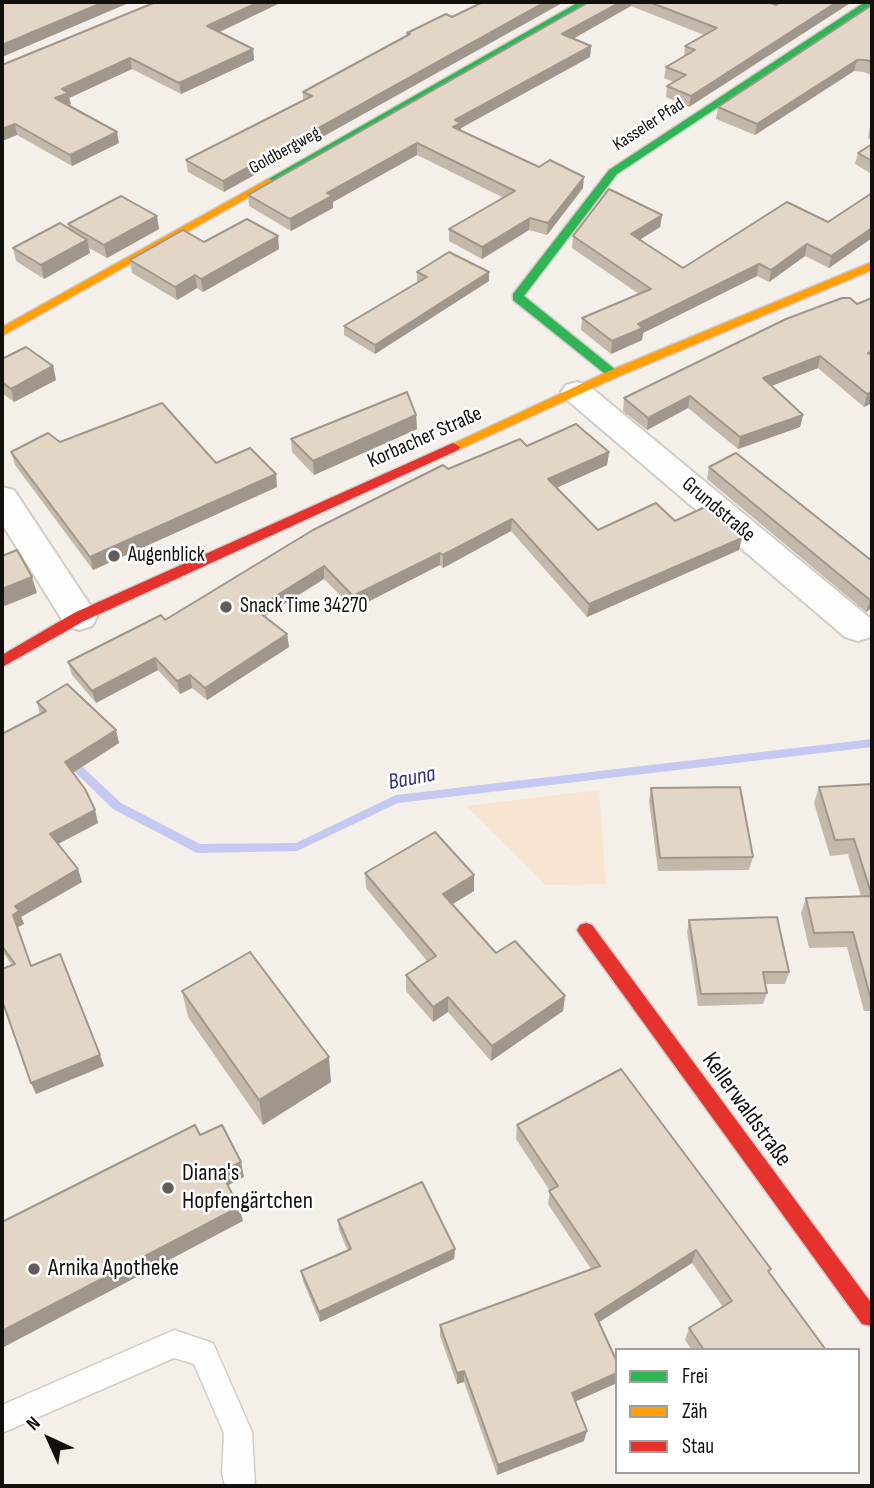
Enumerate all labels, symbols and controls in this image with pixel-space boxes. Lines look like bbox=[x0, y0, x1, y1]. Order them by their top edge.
street label: Kasseler Pfad bbox=[609, 94, 689, 156]
street label: Goldbergweg bbox=[246, 123, 324, 179]
street label: Korbacher Straße bbox=[364, 402, 486, 474]
street label: Grundstraße bbox=[676, 472, 760, 548]
place label: Augenblick bbox=[128, 543, 205, 569]
marker: Augenblick bbox=[106, 548, 122, 564]
place label: Snack Time 34270 bbox=[240, 594, 368, 620]
marker: Snack Time 34270 bbox=[218, 599, 234, 615]
water label: Bauna bbox=[386, 761, 438, 797]
street label: Kellerwaldstraße bbox=[695, 1047, 797, 1173]
place label: Diana's Hopfengärtchen bbox=[182, 1160, 313, 1216]
marker: Diana's Hopfengärtchen bbox=[160, 1180, 176, 1196]
place label: Arnika Apotheke bbox=[48, 1255, 179, 1283]
marker: Arnika Apotheke bbox=[26, 1261, 42, 1277]
legend bbox=[615, 1348, 860, 1474]
text: Frei bbox=[682, 1364, 708, 1389]
text: Zäh bbox=[682, 1399, 708, 1424]
north arrow bbox=[14, 1404, 84, 1474]
text: N bbox=[22, 1412, 46, 1436]
text: Stau bbox=[682, 1434, 714, 1459]

